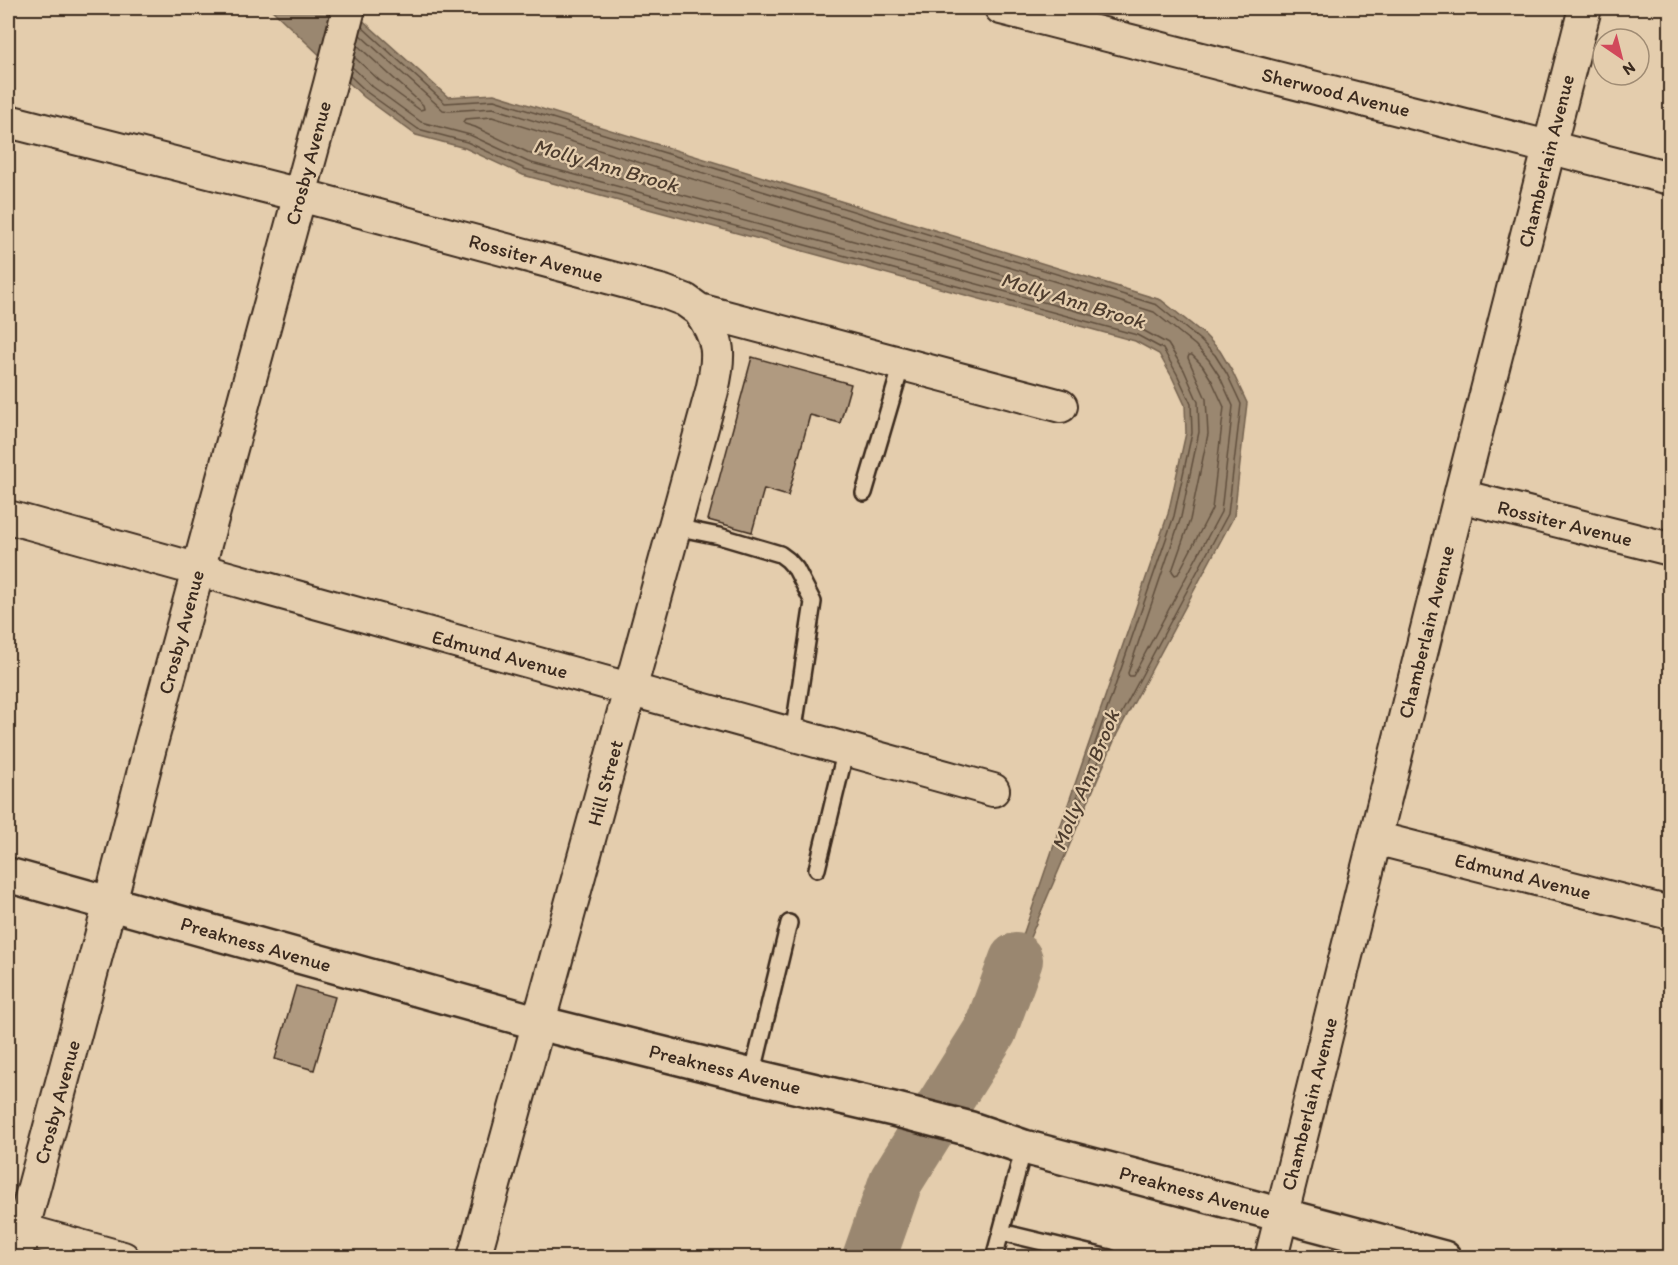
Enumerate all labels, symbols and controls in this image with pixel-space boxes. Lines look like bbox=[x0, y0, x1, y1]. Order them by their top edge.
north arrow bbox=[1591, 27, 1651, 87]
text: N bbox=[1619, 58, 1639, 80]
street label: Sherwood Avenue bbox=[1259, 62, 1413, 122]
street label: Chamberlain Avenue bbox=[1513, 72, 1579, 250]
street label: Crosby Avenue bbox=[280, 98, 336, 228]
water label: Molly Ann Brook bbox=[531, 132, 682, 198]
street label: Rossiter Avenue bbox=[466, 229, 606, 287]
water label: Molly Ann Brook bbox=[998, 266, 1149, 334]
street label: Rossiter Avenue bbox=[1495, 495, 1635, 551]
street label: Chamberlain Avenue bbox=[1393, 543, 1459, 721]
street label: Crosby Avenue bbox=[153, 567, 209, 697]
street label: Edmund Avenue bbox=[429, 624, 571, 684]
water label: Molly Ann Brook bbox=[1045, 705, 1125, 854]
street label: Hill Street bbox=[582, 737, 628, 829]
street label: Edmund Avenue bbox=[1452, 847, 1594, 905]
street label: Preakness Avenue bbox=[178, 911, 334, 977]
street label: Chamberlain Avenue bbox=[1276, 1015, 1342, 1193]
street label: Crosby Avenue bbox=[29, 1037, 85, 1167]
street label: Preakness Avenue bbox=[647, 1039, 803, 1099]
street label: Preakness Avenue bbox=[1117, 1160, 1273, 1224]

